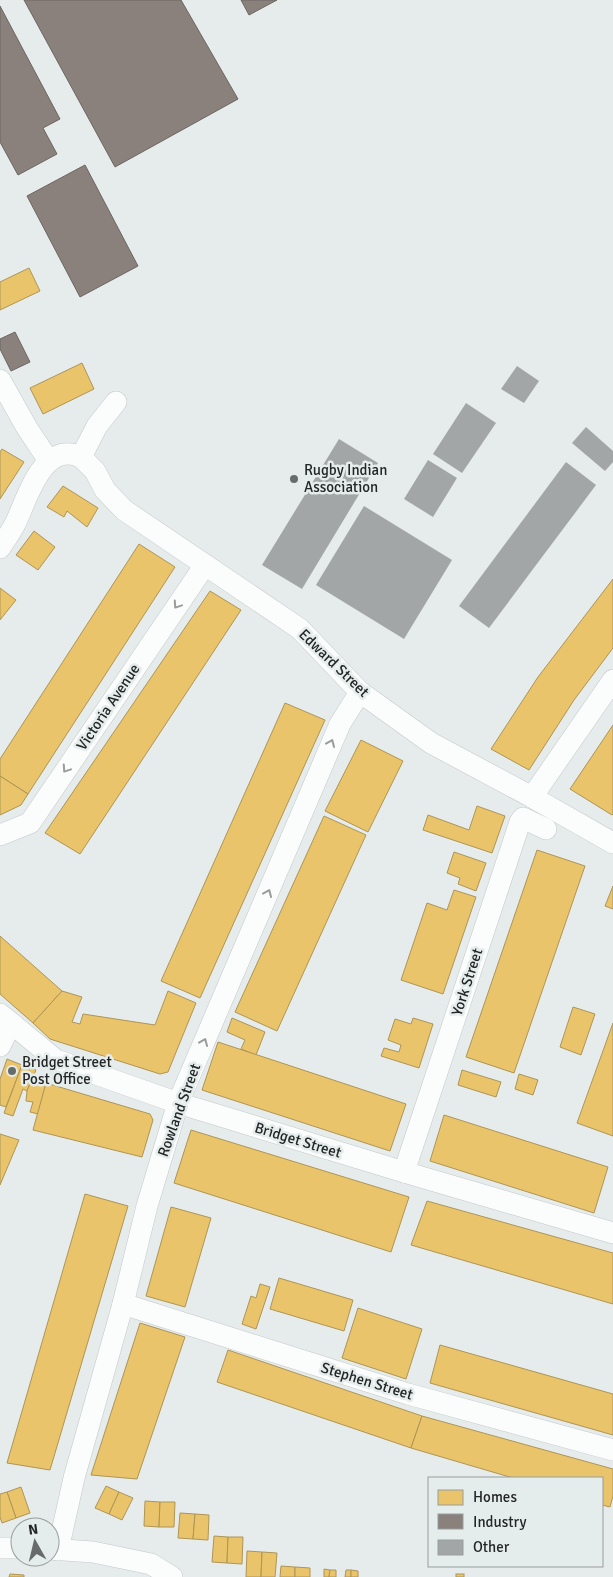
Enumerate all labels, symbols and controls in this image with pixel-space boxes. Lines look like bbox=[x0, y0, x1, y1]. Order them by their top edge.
place label: Rugby Indian Association bbox=[304, 461, 387, 496]
marker: Rugby Indian Association bbox=[288, 473, 300, 485]
one-way arrow bbox=[174, 600, 184, 609]
street label: Edward Street bbox=[295, 625, 373, 701]
street label: Victoria Avenue bbox=[72, 660, 144, 754]
one-way arrow bbox=[326, 740, 336, 748]
one-way arrow bbox=[63, 763, 73, 772]
one-way arrow bbox=[261, 889, 272, 898]
street label: York Street bbox=[448, 946, 486, 1018]
one-way arrow bbox=[198, 1039, 208, 1047]
place label: Bridget Street Post Office bbox=[22, 1053, 112, 1088]
street label: Rowland Street bbox=[154, 1061, 204, 1159]
marker: Bridget Street Post Office bbox=[6, 1065, 18, 1077]
street label: Bridget Street bbox=[252, 1118, 344, 1162]
street label: Stephen Street bbox=[319, 1358, 415, 1404]
legend bbox=[428, 1477, 603, 1567]
text: Homes bbox=[473, 1488, 517, 1506]
text: Industry bbox=[473, 1513, 526, 1531]
north arrow bbox=[10, 1517, 60, 1567]
text: N bbox=[27, 1521, 39, 1539]
text: Other bbox=[473, 1538, 510, 1556]

